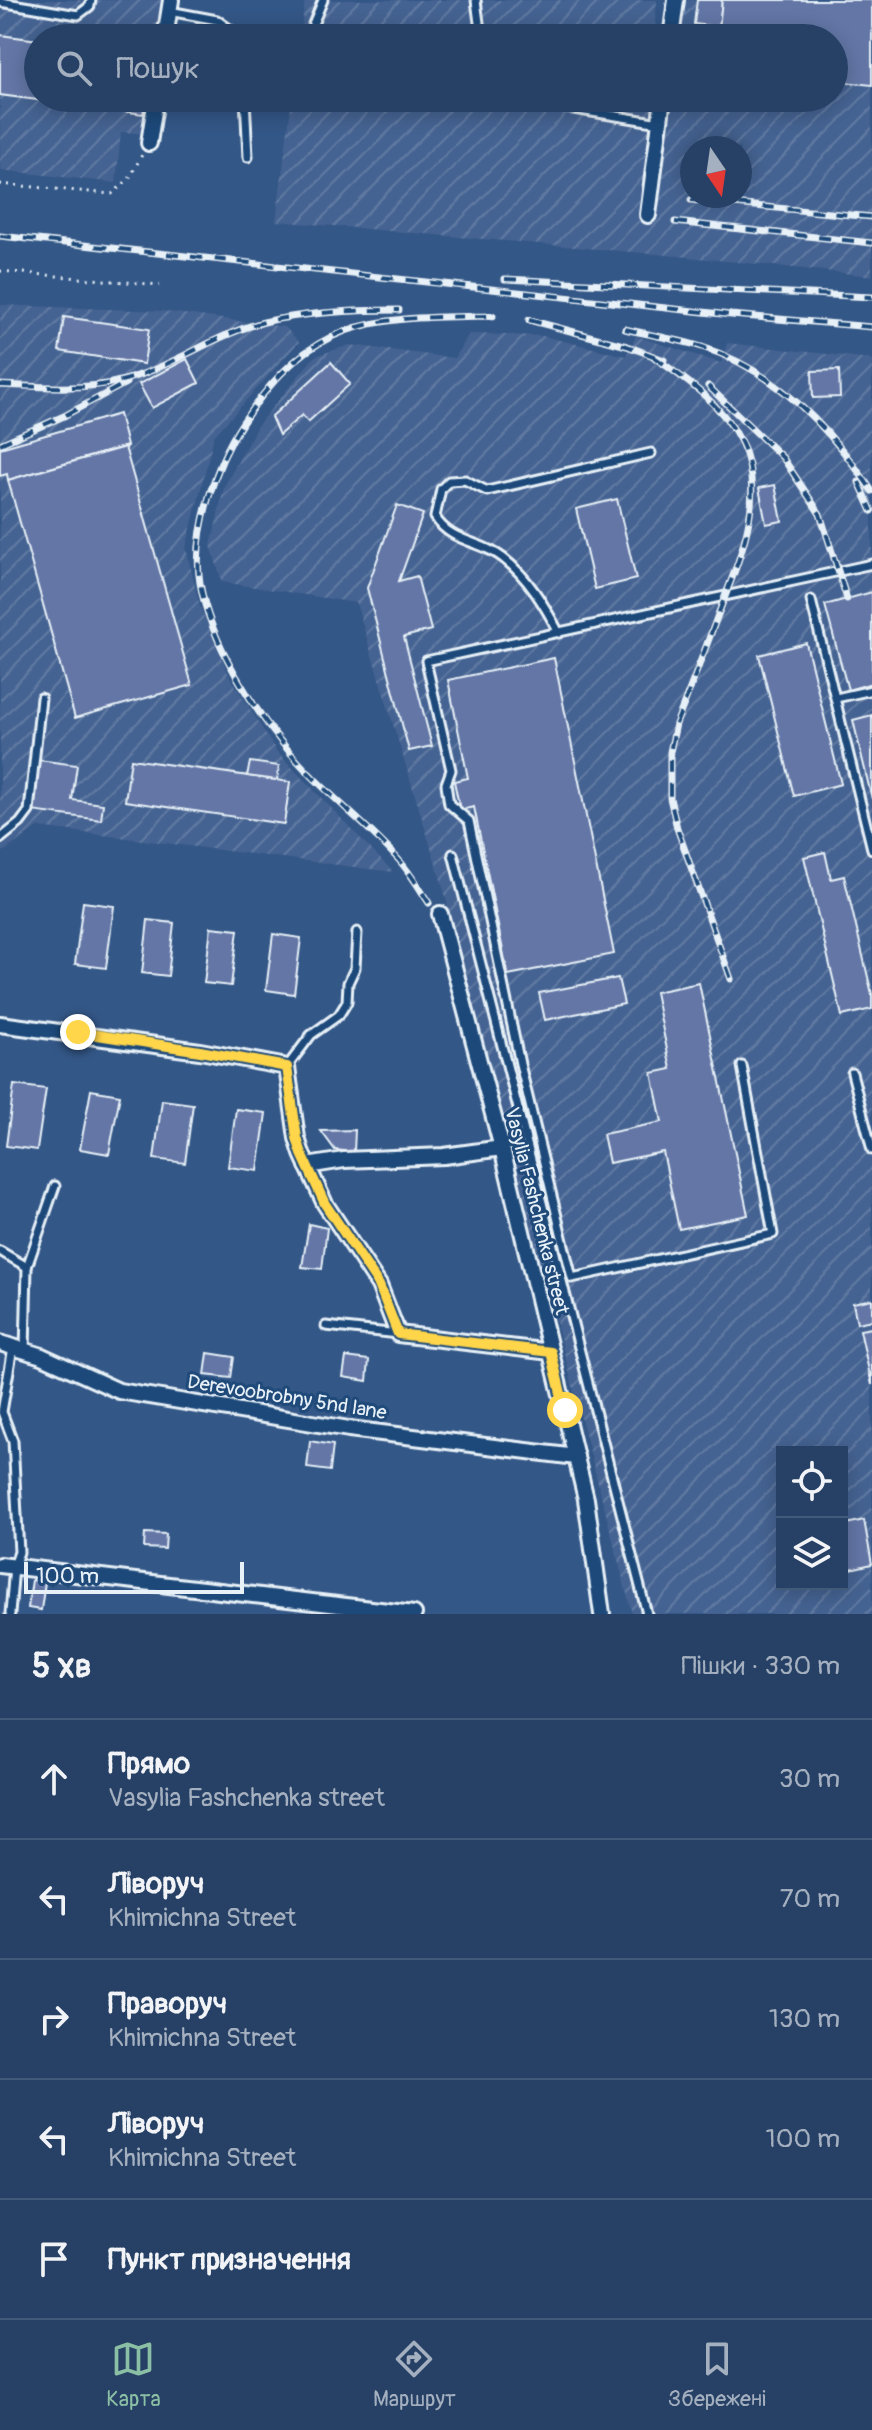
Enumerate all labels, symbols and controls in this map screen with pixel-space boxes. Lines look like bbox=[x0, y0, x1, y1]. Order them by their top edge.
search box bbox=[24, 24, 848, 112]
icon: search bbox=[52, 46, 96, 90]
text: Пошук bbox=[116, 50, 200, 87]
north arrow bbox=[680, 136, 752, 208]
route end bbox=[60, 1014, 96, 1050]
street label: Vasylia Fashchenka street bbox=[499, 1105, 575, 1318]
street label: Derevoobrobny 5nd lane bbox=[186, 1369, 389, 1425]
route start bbox=[547, 1392, 583, 1428]
map controls bbox=[776, 1446, 848, 1590]
button: locate bbox=[776, 1446, 848, 1518]
button: layers bbox=[776, 1518, 848, 1590]
scale bar bbox=[24, 1558, 244, 1594]
text: 100 m bbox=[36, 1562, 99, 1590]
text: 5 хв bbox=[32, 1645, 92, 1688]
text: Пішки · 330 m bbox=[681, 1650, 840, 1682]
text: Прямо bbox=[108, 1745, 190, 1782]
icon: ahead bbox=[32, 1757, 76, 1801]
text: 30 m bbox=[779, 1763, 840, 1795]
text: Vasylia Fashchenka street bbox=[108, 1782, 385, 1814]
text: Ліворуч bbox=[108, 1865, 204, 1902]
icon: left bbox=[32, 1877, 76, 1921]
text: 70 m bbox=[780, 1883, 840, 1915]
text: Khimichna Street bbox=[108, 1902, 296, 1934]
text: Праворуч bbox=[108, 1985, 227, 2022]
icon: right bbox=[32, 1997, 76, 2041]
text: 130 m bbox=[769, 2003, 840, 2035]
text: Khimichna Street bbox=[108, 2022, 296, 2054]
text: Ліворуч bbox=[108, 2105, 204, 2142]
icon: left bbox=[32, 2117, 76, 2161]
text: 100 m bbox=[766, 2123, 840, 2155]
text: Khimichna Street bbox=[108, 2142, 296, 2174]
icon: arrive bbox=[32, 2237, 76, 2281]
text: Пункт призначення bbox=[108, 2241, 351, 2278]
tab: Карта bbox=[106, 2337, 161, 2413]
tab: Маршрут bbox=[373, 2337, 456, 2413]
tab: Збережені bbox=[668, 2337, 766, 2413]

